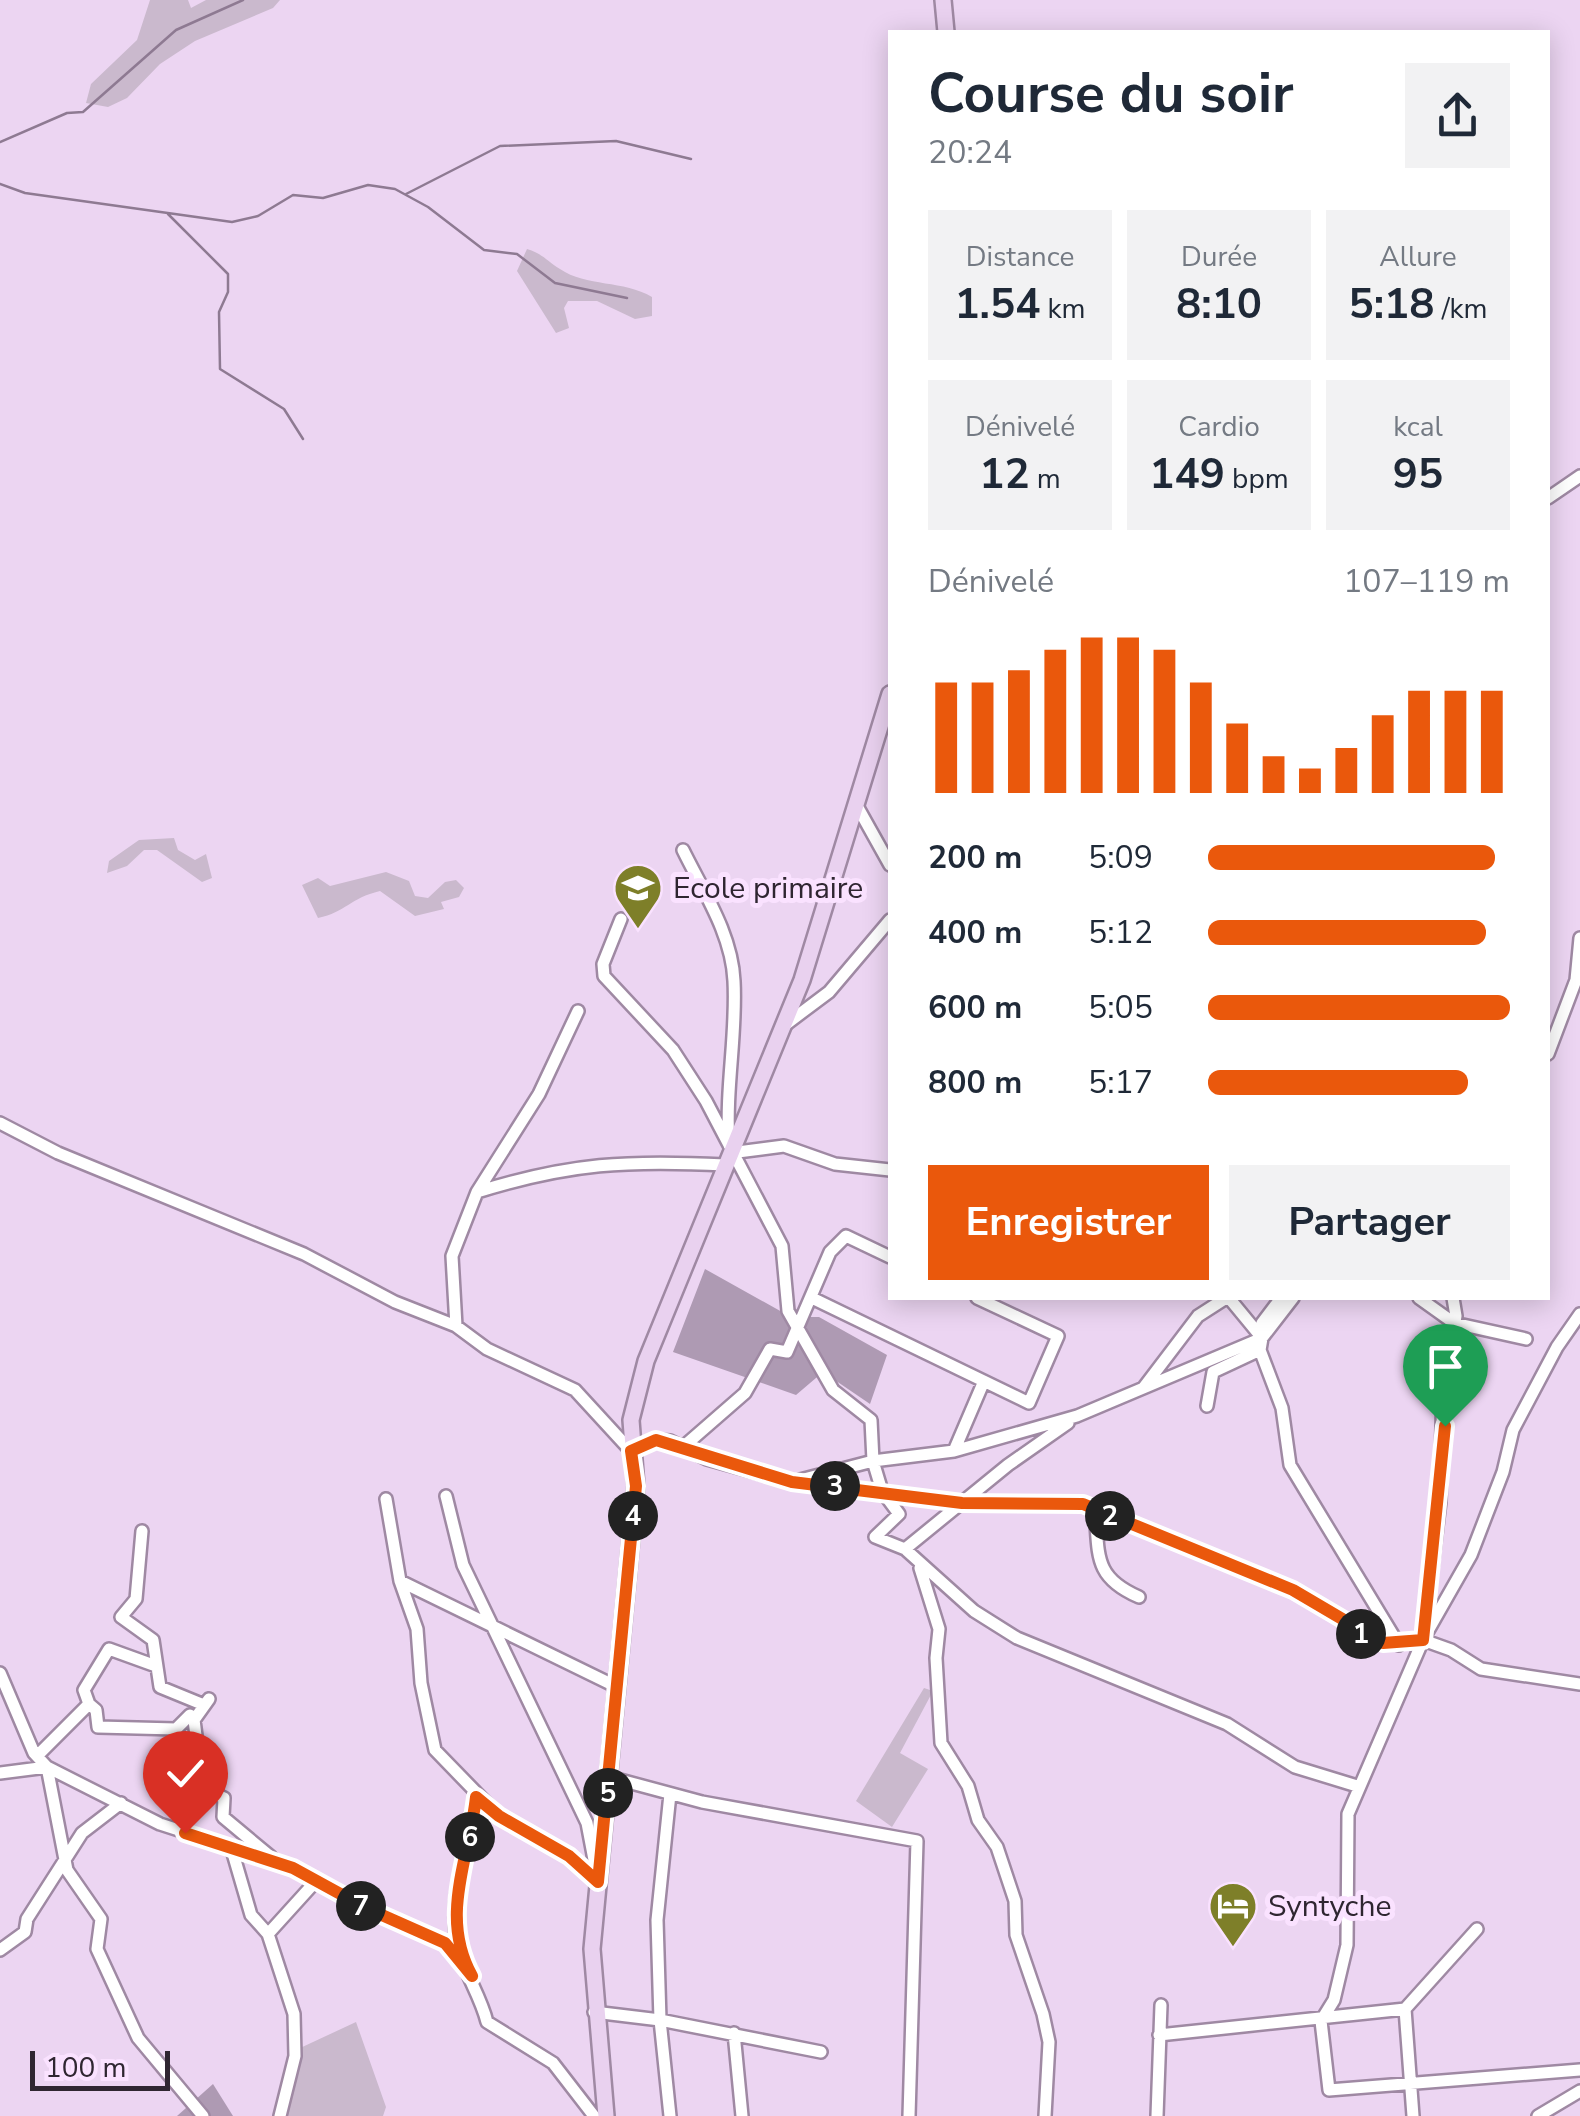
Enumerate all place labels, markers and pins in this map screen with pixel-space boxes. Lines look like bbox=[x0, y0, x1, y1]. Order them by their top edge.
school or university icon: Ecole primaire bbox=[612, 862, 664, 930]
place label: Ecole primaire bbox=[673, 868, 863, 909]
pin bbox=[1403, 1324, 1488, 1427]
pin: 3 bbox=[810, 1461, 860, 1511]
pin: 4 bbox=[608, 1491, 658, 1541]
pin: 2 bbox=[1085, 1491, 1135, 1541]
pin: 1 bbox=[1336, 1609, 1386, 1659]
pin bbox=[143, 1731, 228, 1834]
pin: 5 bbox=[583, 1768, 633, 1818]
pin: 6 bbox=[445, 1812, 495, 1862]
hotel icon: Syntyche bbox=[1207, 1880, 1259, 1948]
pin: 7 bbox=[336, 1881, 386, 1931]
place label: Syntyche bbox=[1268, 1886, 1392, 1927]

